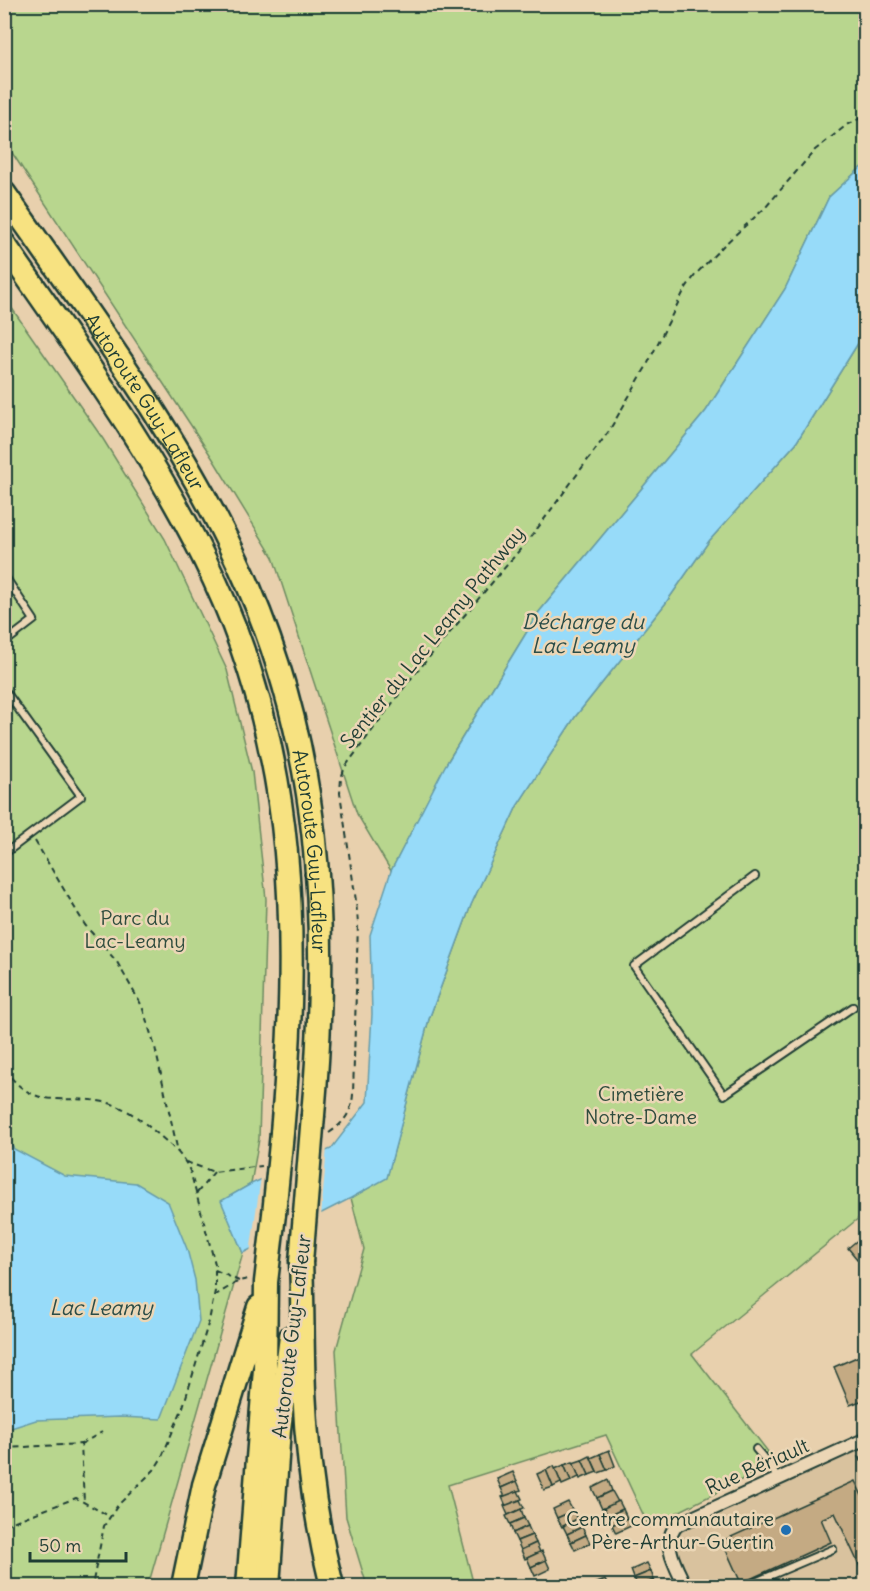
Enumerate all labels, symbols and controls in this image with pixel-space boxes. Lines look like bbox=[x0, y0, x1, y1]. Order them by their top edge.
street label: Autoroute Guy-Lafleur bbox=[80, 308, 211, 494]
street label: Sentier du Lac Leamy Pathway bbox=[335, 521, 529, 753]
water label: Décharge du Lac Leamy bbox=[522, 608, 646, 659]
street label: Autoroute Guy-Lafleur bbox=[288, 747, 333, 953]
park label: Parc du Lac-Leamy bbox=[84, 905, 186, 953]
park label: Cimetière Notre-Dame bbox=[585, 1081, 697, 1129]
street label: Autoroute Guy-Lafleur bbox=[266, 1233, 316, 1439]
water label: Lac Leamy bbox=[49, 1294, 155, 1321]
street label: Rue Bériault bbox=[701, 1432, 813, 1500]
place label: Centre communautaire Père-Arthur-Guertin bbox=[566, 1506, 774, 1554]
marker: Centre communautaire Père-Arthur-Guertin bbox=[779, 1523, 793, 1537]
scale bar bbox=[30, 1525, 126, 1563]
text: 50 m bbox=[39, 1534, 81, 1557]

